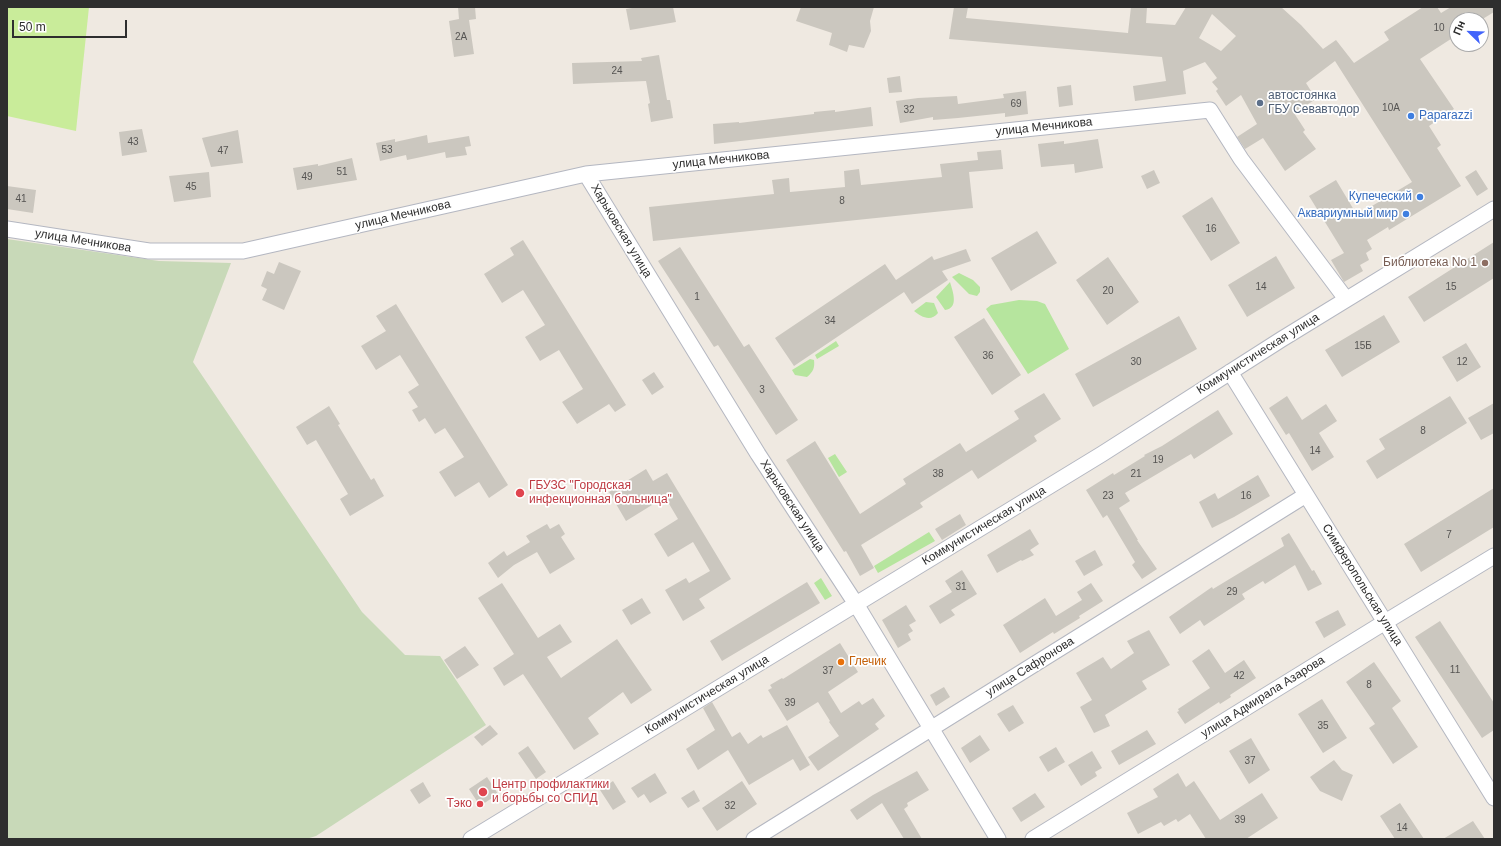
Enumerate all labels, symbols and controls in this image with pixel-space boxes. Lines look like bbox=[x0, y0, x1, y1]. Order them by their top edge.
scale bar bbox=[14, 12, 129, 38]
north arrow bbox=[1449, 12, 1489, 52]
text: Пн bbox=[1451, 19, 1467, 37]
text: 50 m bbox=[19, 20, 46, 34]
house number: 10 bbox=[1433, 22, 1445, 34]
house number: 2А bbox=[455, 31, 467, 43]
house number: 24 bbox=[611, 65, 623, 77]
place label: автостоянка ГБУ Севавтодор bbox=[1268, 89, 1360, 117]
house number: 69 bbox=[1010, 98, 1022, 110]
marker: автостоянка ГБУ Севавтодор bbox=[1255, 98, 1265, 108]
house number: 10А bbox=[1382, 102, 1400, 114]
house number: 32 bbox=[903, 104, 915, 116]
place label: Paparazzi bbox=[1419, 109, 1472, 123]
marker: Paparazzi bbox=[1406, 111, 1416, 121]
street label: улица Мечникова bbox=[995, 115, 1093, 139]
house number: 43 bbox=[127, 136, 139, 148]
house number: 53 bbox=[381, 144, 393, 156]
house number: 47 bbox=[217, 145, 229, 157]
street label: улица Мечникова bbox=[672, 148, 770, 172]
house number: 51 bbox=[336, 166, 348, 178]
house number: 49 bbox=[301, 171, 313, 183]
house number: 45 bbox=[185, 181, 197, 193]
street label: Харьковская улица bbox=[587, 181, 655, 281]
place label: Купеческий bbox=[1349, 190, 1412, 204]
marker: Купеческий bbox=[1415, 192, 1425, 202]
house number: 41 bbox=[15, 193, 27, 205]
house number: 8 bbox=[839, 195, 845, 207]
street label: улица Мечникова bbox=[354, 197, 452, 233]
place label: Аквариумный мир bbox=[1297, 207, 1398, 221]
marker: Аквариумный мир bbox=[1401, 209, 1411, 219]
house number: 16 bbox=[1205, 223, 1217, 235]
street label: улица Мечникова bbox=[34, 226, 132, 256]
place label: Библиотека No 1 bbox=[1383, 256, 1477, 270]
marker: Библиотека No 1 bbox=[1480, 258, 1490, 268]
house number: 14 bbox=[1255, 281, 1267, 293]
house number: 15 bbox=[1445, 281, 1457, 293]
house number: 20 bbox=[1102, 285, 1114, 297]
house number: 1 bbox=[694, 291, 700, 303]
street label: Коммунистическая улица bbox=[1194, 310, 1322, 398]
house number: 34 bbox=[824, 315, 836, 327]
house number: 15Б bbox=[1354, 340, 1372, 352]
house number: 36 bbox=[982, 350, 994, 362]
house number: 30 bbox=[1130, 356, 1142, 368]
house number: 12 bbox=[1456, 356, 1468, 368]
house number: 3 bbox=[759, 384, 765, 396]
house number: 8 bbox=[1420, 425, 1426, 437]
house number: 14 bbox=[1309, 445, 1321, 457]
house number: 19 bbox=[1152, 454, 1164, 466]
street label: Харьковская улица bbox=[757, 457, 827, 555]
house number: 38 bbox=[932, 468, 944, 480]
house number: 21 bbox=[1130, 468, 1142, 480]
place label: ГБУЗС "Городская инфекционная больница" bbox=[529, 479, 672, 507]
street label: Коммунистическая улица bbox=[920, 483, 1048, 569]
marker: ГБУЗС "Городская инфекционная больница" bbox=[514, 487, 526, 499]
house number: 23 bbox=[1102, 490, 1114, 502]
house number: 16 bbox=[1240, 490, 1252, 502]
street label: Симферопольская улица bbox=[1319, 522, 1405, 648]
house number: 7 bbox=[1446, 529, 1452, 541]
house number: 31 bbox=[955, 581, 967, 593]
house number: 29 bbox=[1226, 586, 1238, 598]
street label: улица Сафронова bbox=[983, 634, 1077, 700]
street label: Коммунистическая улица bbox=[643, 652, 771, 738]
street label: улица Адмирала Азарова bbox=[1199, 653, 1327, 741]
place label: Глечик bbox=[849, 655, 886, 669]
marker: Глечик bbox=[836, 657, 846, 667]
house number: 11 bbox=[1450, 664, 1460, 676]
house number: 37 bbox=[822, 665, 834, 677]
house number: 42 bbox=[1233, 670, 1245, 682]
house number: 8 bbox=[1366, 679, 1372, 691]
house number: 39 bbox=[784, 697, 796, 709]
house number: 35 bbox=[1317, 720, 1329, 732]
house number: 37 bbox=[1244, 755, 1256, 767]
place label: Центр профилактики и борьбы со СПИД bbox=[492, 778, 609, 806]
marker: Центр профилактики и борьбы со СПИД bbox=[477, 786, 489, 798]
place label: Тэко bbox=[446, 797, 472, 811]
marker: Тэко bbox=[475, 799, 485, 809]
house number: 32 bbox=[724, 800, 736, 812]
house number: 39 bbox=[1234, 814, 1246, 826]
house number: 14 bbox=[1396, 822, 1408, 834]

